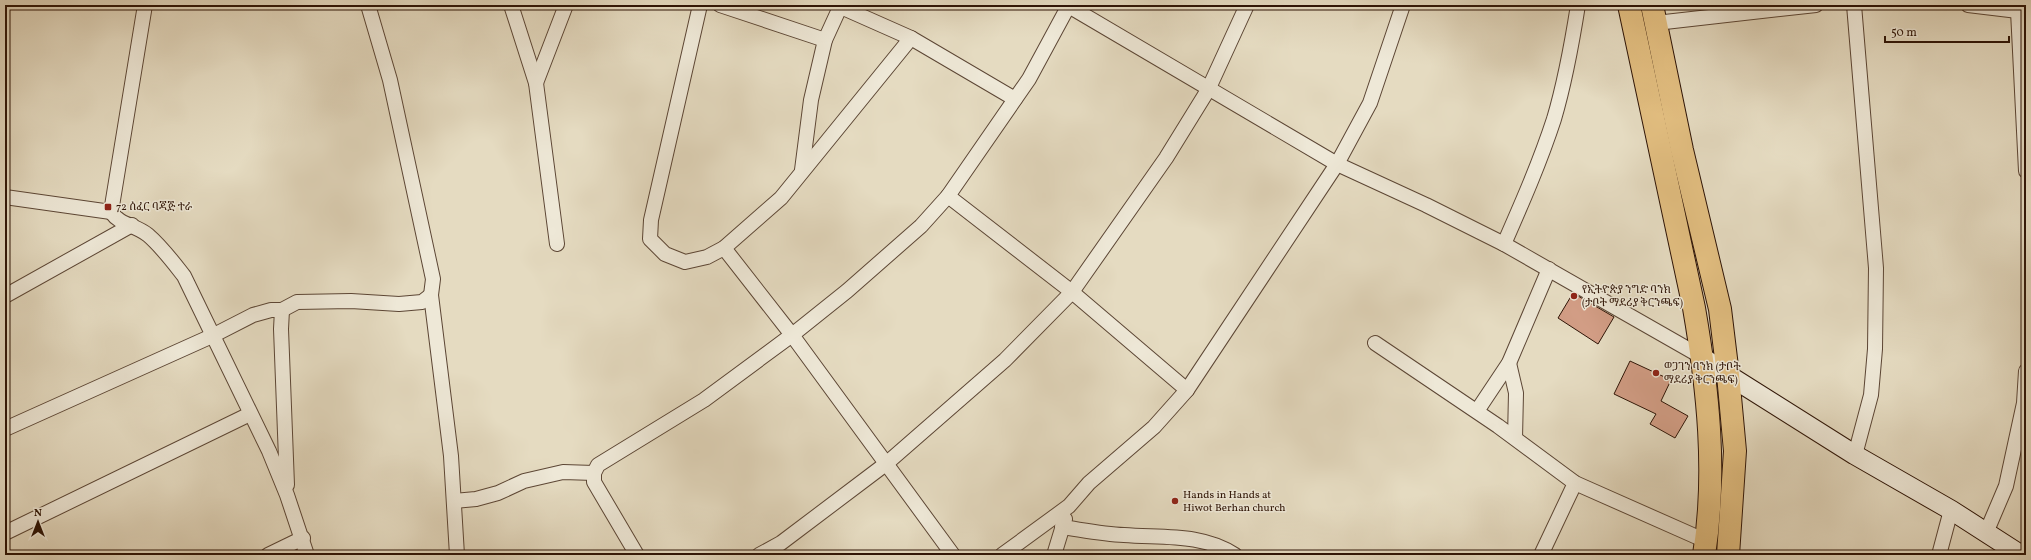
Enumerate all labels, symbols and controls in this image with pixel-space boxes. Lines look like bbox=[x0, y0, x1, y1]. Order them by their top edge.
scale bar bbox=[1885, 18, 2009, 44]
text: 50 m bbox=[1891, 25, 1917, 41]
place label: 72 ሰፈር ባጃጅ ተራ bbox=[116, 200, 193, 215]
marker: 72 ሰፈር ባጃጅ ተራ bbox=[103, 202, 113, 212]
place label: የኢትዮጵያ ንግድ ባንክ (ታቦት ማደሪያ ቅርንጫፍ) bbox=[1582, 283, 1683, 311]
marker: የኢትዮጵያ ንግድ ባንክ (ታቦት ማደሪያ ቅርንጫፍ) bbox=[1569, 291, 1579, 301]
place label: ወጋገን ባንክ (ታቦት ማደሪያ ቅርንጫፍ) bbox=[1664, 360, 1742, 388]
marker: ወጋገን ባንክ (ታቦት ማደሪያ ቅርንጫፍ) bbox=[1651, 368, 1661, 378]
place label: Hands in Hands at Hiwot Berhan church bbox=[1183, 488, 1286, 516]
marker: Hands in Hands at Hiwot Berhan church bbox=[1170, 496, 1180, 506]
north arrow bbox=[18, 502, 58, 542]
text: N bbox=[34, 506, 42, 521]

